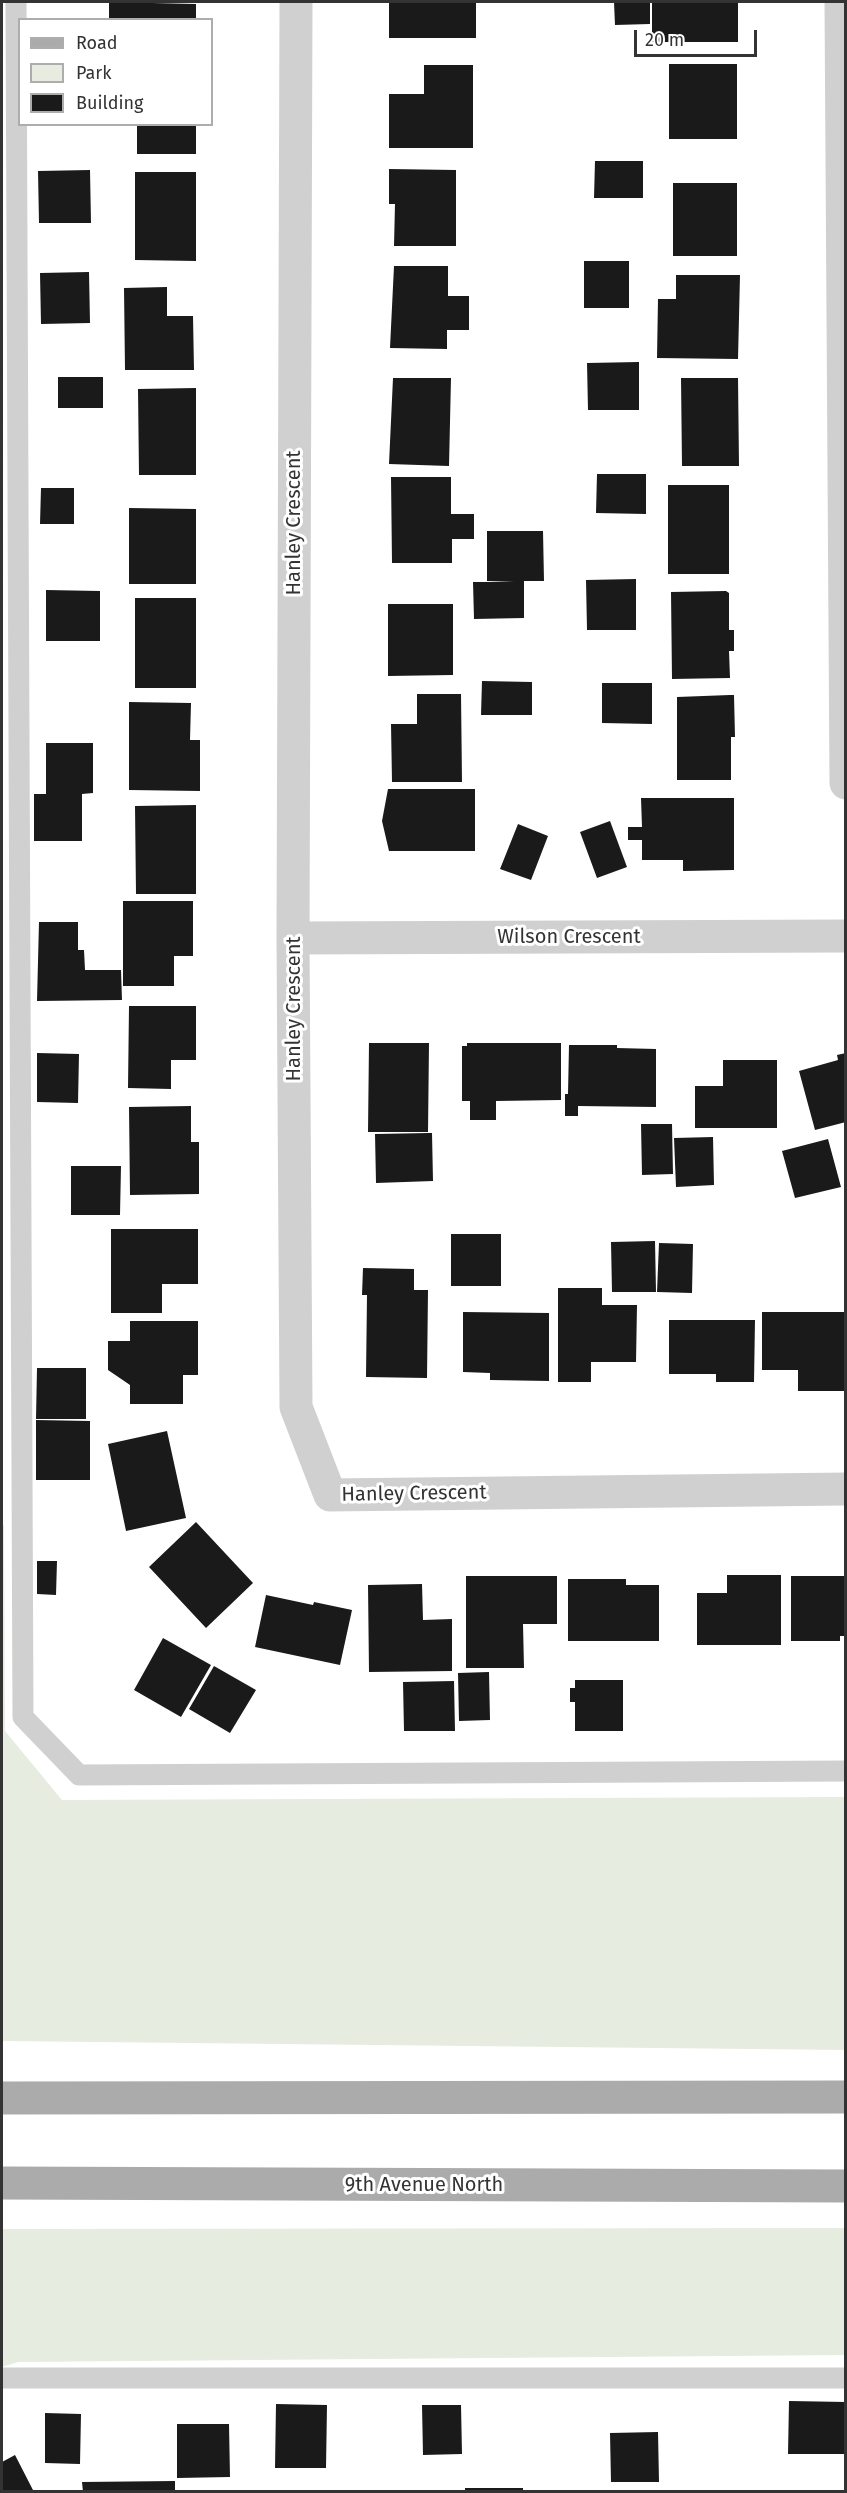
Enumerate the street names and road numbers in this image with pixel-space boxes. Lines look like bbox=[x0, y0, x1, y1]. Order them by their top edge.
street label: Hanley Crescent bbox=[282, 450, 306, 596]
street label: Wilson Crescent bbox=[497, 925, 641, 949]
street label: Hanley Crescent bbox=[282, 936, 306, 1082]
street label: Hanley Crescent bbox=[341, 1481, 487, 1507]
street label: 9th Avenue North bbox=[345, 2173, 503, 2197]

